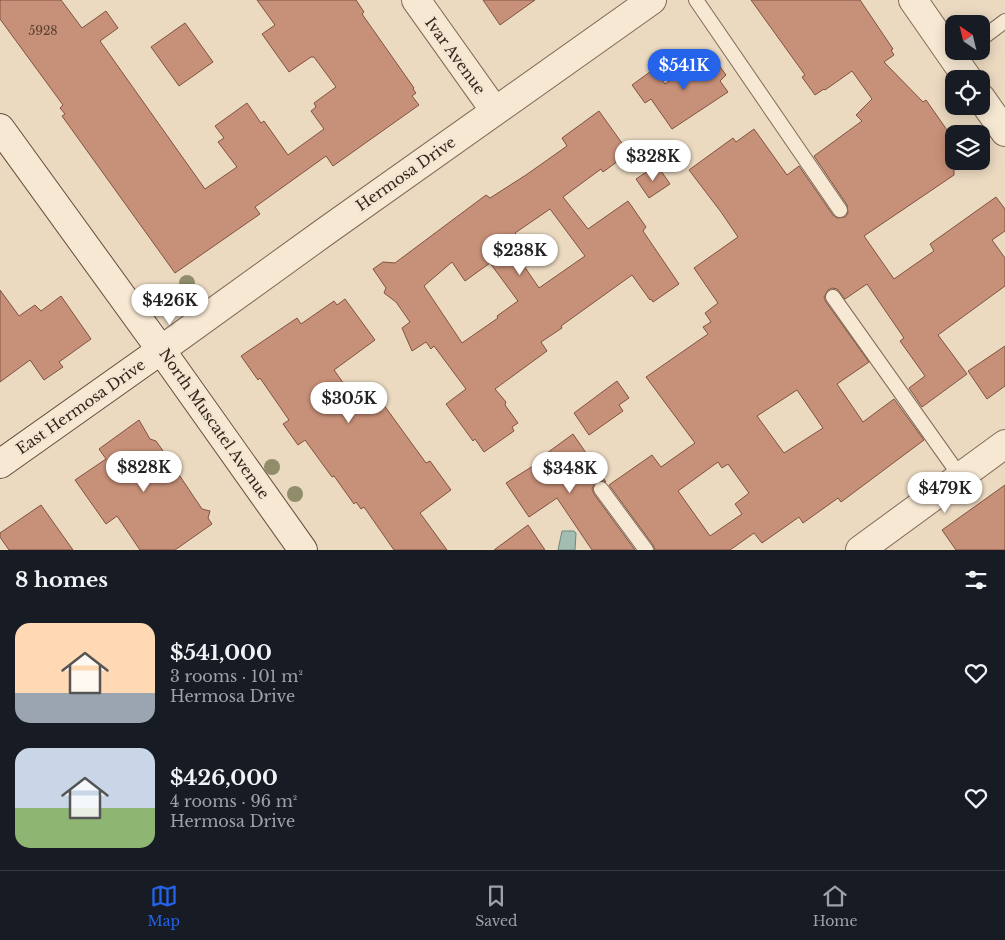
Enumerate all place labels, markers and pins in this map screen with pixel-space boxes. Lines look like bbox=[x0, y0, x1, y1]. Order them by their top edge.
pin: $541K bbox=[649, 48, 719, 91]
pin: $328K bbox=[618, 140, 688, 182]
pin: $238K bbox=[485, 234, 555, 276]
pin: $426K bbox=[135, 284, 205, 326]
pin: $305K bbox=[314, 382, 384, 424]
pin: $828K bbox=[109, 450, 179, 493]
pin: $348K bbox=[535, 452, 605, 494]
pin: $479K bbox=[910, 472, 980, 514]

